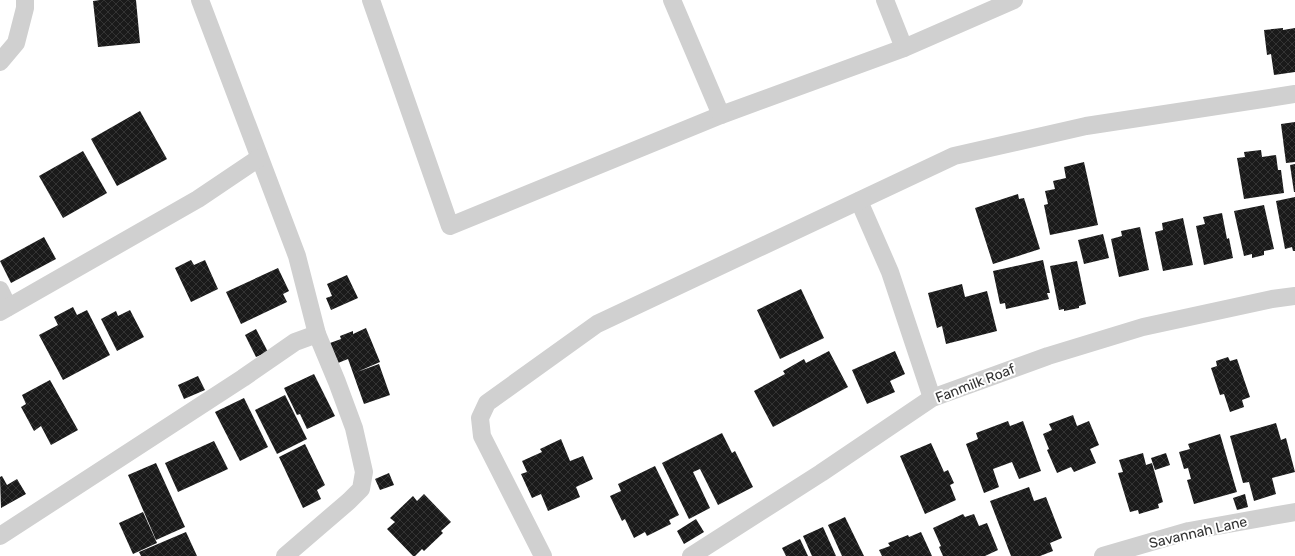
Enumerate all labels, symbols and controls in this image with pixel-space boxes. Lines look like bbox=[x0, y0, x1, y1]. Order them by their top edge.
street label: Fanmilk Roaf bbox=[933, 360, 1018, 406]
street label: Savannah Lane bbox=[1147, 513, 1249, 552]

